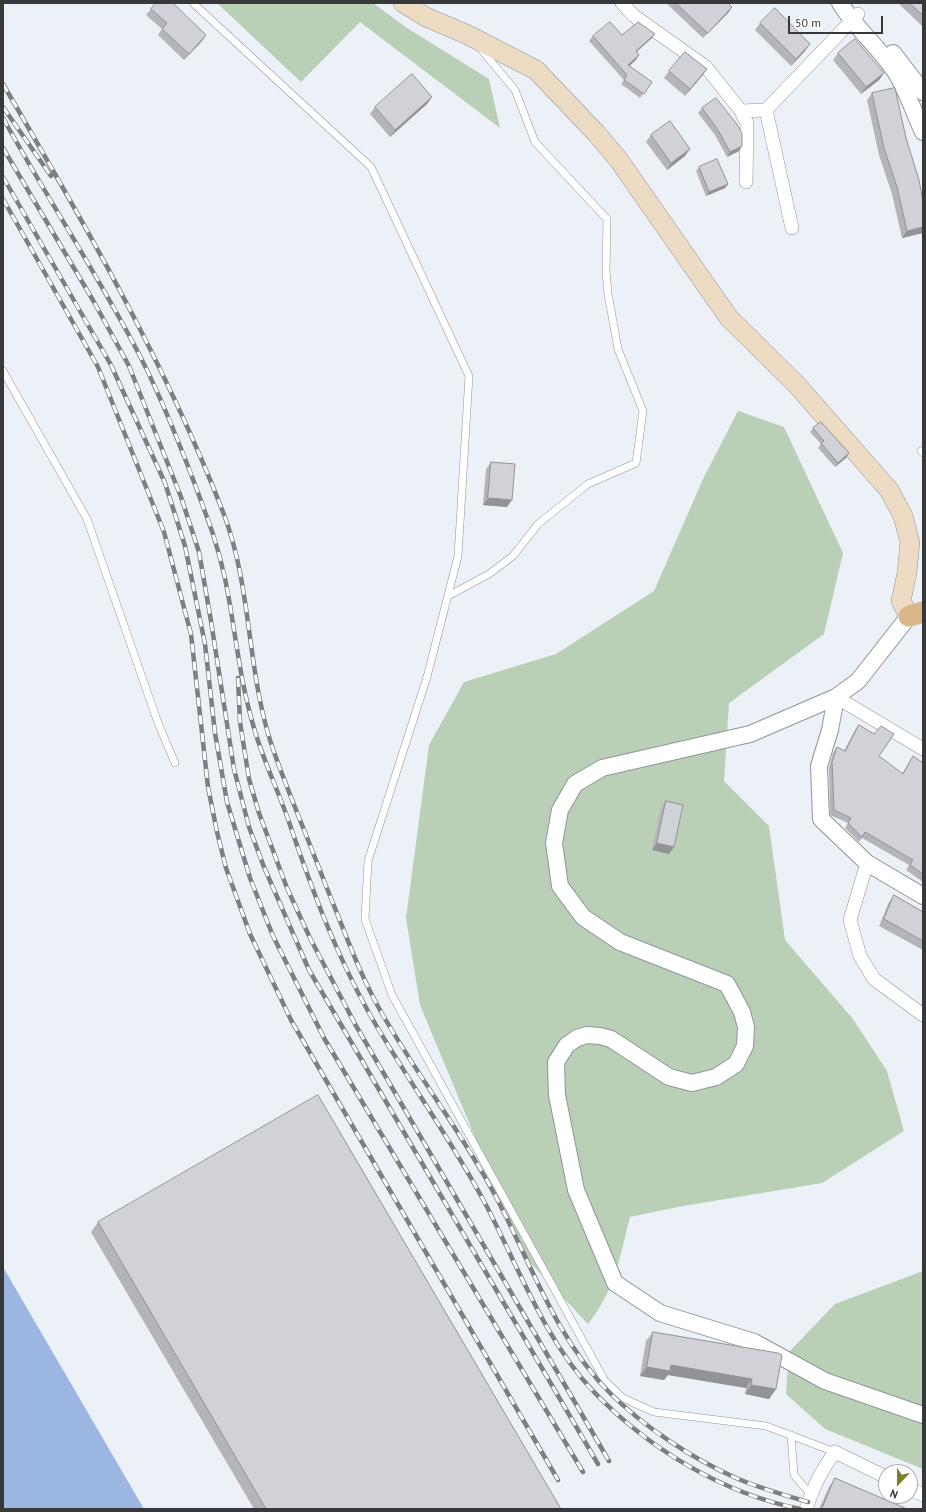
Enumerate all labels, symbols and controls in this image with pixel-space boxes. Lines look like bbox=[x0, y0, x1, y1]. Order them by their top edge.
scale bar bbox=[790, 8, 885, 34]
text: 50 m bbox=[795, 15, 821, 30]
north arrow bbox=[878, 1464, 918, 1504]
text: N bbox=[888, 1486, 900, 1502]

